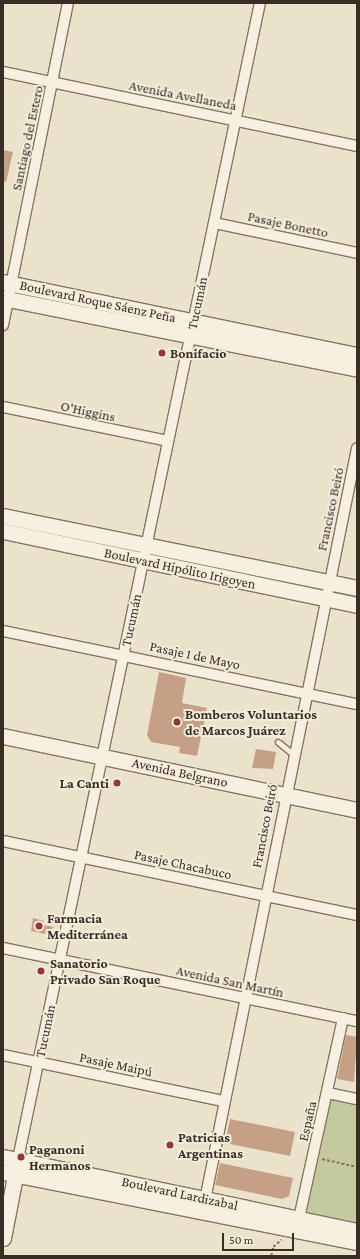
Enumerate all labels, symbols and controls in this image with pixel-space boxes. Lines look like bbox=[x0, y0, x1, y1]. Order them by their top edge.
street label: Avenida Avellaneda bbox=[128, 76, 238, 114]
street label: Santiago del Estero bbox=[8, 84, 46, 192]
street label: Pasaje Bonetto bbox=[246, 207, 330, 241]
street label: Tucumán bbox=[183, 275, 211, 331]
street label: Boulevard Roque Sáenz Peña bbox=[18, 276, 178, 326]
place label: Bonifacio bbox=[170, 345, 227, 361]
marker: Bonifacio bbox=[157, 348, 167, 358]
street label: O'Higgins bbox=[59, 397, 117, 425]
street label: Francisco Beiró bbox=[313, 466, 347, 552]
street label: Boulevard Hipólito Irigoyen bbox=[103, 544, 257, 592]
street label: Tucumán bbox=[117, 592, 145, 648]
street label: Pasaje 1 de Mayo bbox=[148, 637, 242, 673]
place label: Bomberos Voluntarios de Marcos Juárez bbox=[185, 706, 317, 738]
marker: Bomberos Voluntarios de Marcos Juárez bbox=[172, 717, 182, 727]
street label: Avenida Belgrano bbox=[130, 754, 230, 790]
place label: La Canti bbox=[60, 775, 109, 791]
marker: La Canti bbox=[112, 778, 122, 788]
street label: Francisco Beiró bbox=[248, 783, 280, 869]
street label: Pasaje Chacabuco bbox=[133, 845, 233, 883]
place label: Farmacia Mediterránea bbox=[47, 910, 128, 942]
marker: Farmacia Mediterránea bbox=[34, 921, 44, 931]
place label: Sanatorio Privado San Roque bbox=[50, 955, 161, 988]
street label: Avenida San Martín bbox=[175, 961, 285, 1001]
marker: Sanatorio Privado San Roque bbox=[35, 965, 47, 977]
street label: Tucumán bbox=[31, 1003, 59, 1059]
street label: Pasaje Maipú bbox=[78, 1048, 154, 1080]
street label: España bbox=[294, 1099, 320, 1143]
place label: Patricias Argentinas bbox=[178, 1129, 243, 1162]
marker: Patricias Argentinas bbox=[165, 1140, 175, 1150]
place label: Paganoni Hermanos bbox=[29, 1141, 90, 1174]
marker: Paganoni Hermanos bbox=[16, 1152, 26, 1162]
street label: Boulevard Lardizabal bbox=[120, 1172, 240, 1214]
scale bar bbox=[224, 1225, 296, 1251]
text: 50 m bbox=[229, 1233, 253, 1247]

